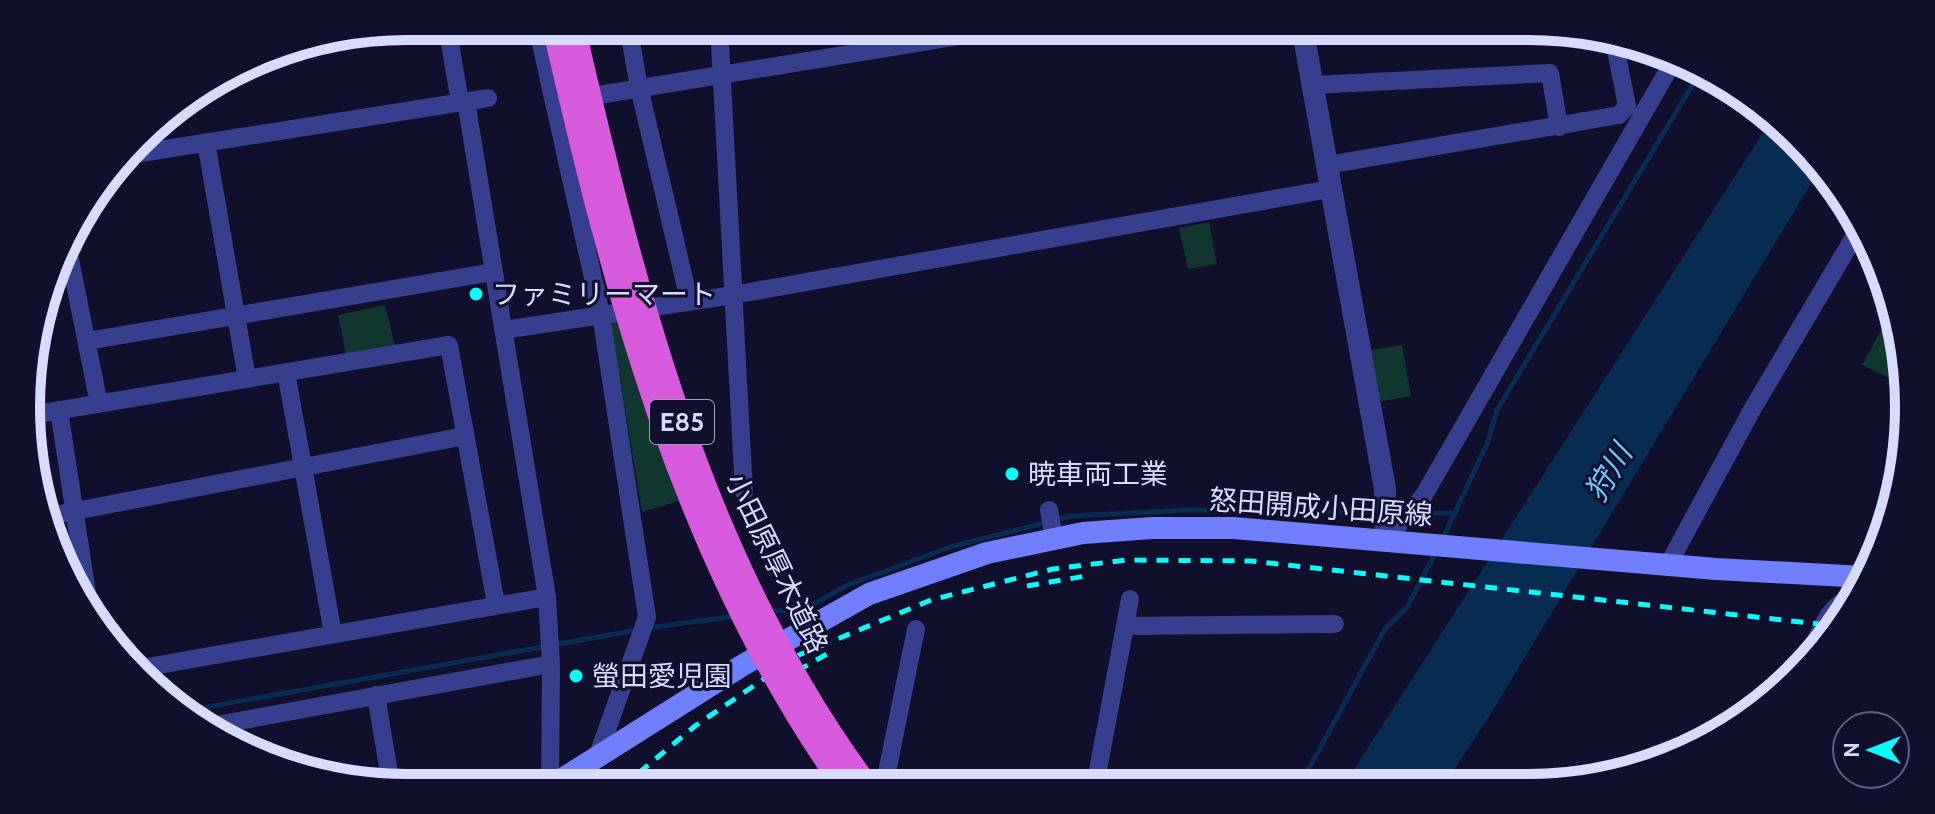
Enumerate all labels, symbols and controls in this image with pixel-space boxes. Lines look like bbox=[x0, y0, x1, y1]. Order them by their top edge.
place label: ファミリーマート bbox=[492, 277, 716, 311]
marker: ファミリーマート bbox=[467, 285, 485, 303]
road number: E85 bbox=[650, 400, 714, 444]
water label: 狩川 bbox=[1577, 435, 1641, 508]
place label: 暁車両工業 bbox=[1028, 457, 1168, 491]
marker: 暁車両工業 bbox=[1003, 465, 1021, 483]
street label: 小田原厚木道路 bbox=[719, 467, 835, 659]
street label: 怒田開成小田原線 bbox=[1208, 482, 1434, 532]
place label: 螢田愛児園 bbox=[592, 659, 732, 693]
marker: 螢田愛児園 bbox=[567, 667, 585, 685]
north arrow bbox=[1831, 710, 1911, 790]
text: N bbox=[1838, 742, 1865, 758]

